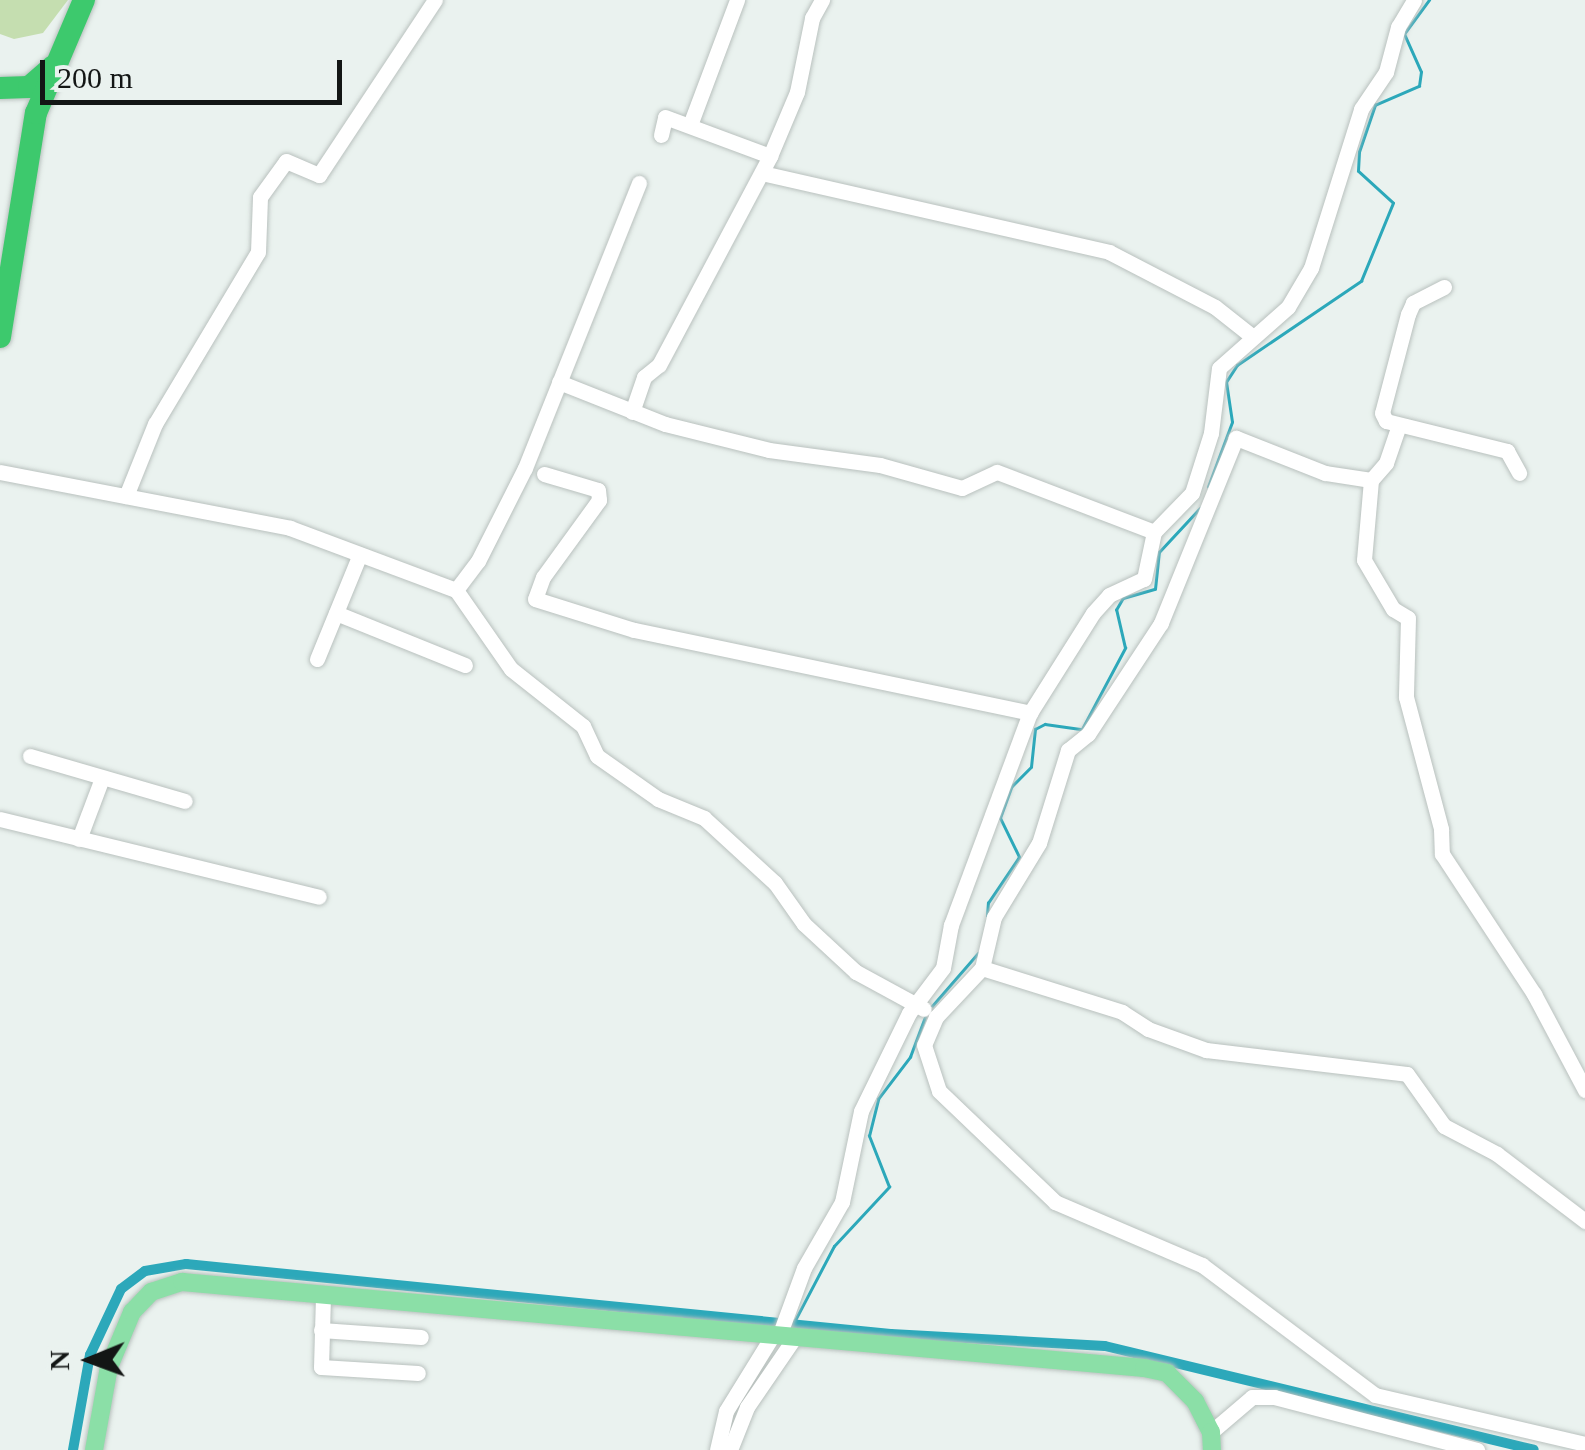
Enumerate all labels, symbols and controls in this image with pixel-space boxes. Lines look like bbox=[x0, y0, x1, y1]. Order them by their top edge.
scale bar bbox=[45, 40, 348, 102]
text: 200 m bbox=[57, 61, 133, 94]
north arrow bbox=[40, 1310, 140, 1410]
text: N bbox=[44, 1350, 75, 1371]

